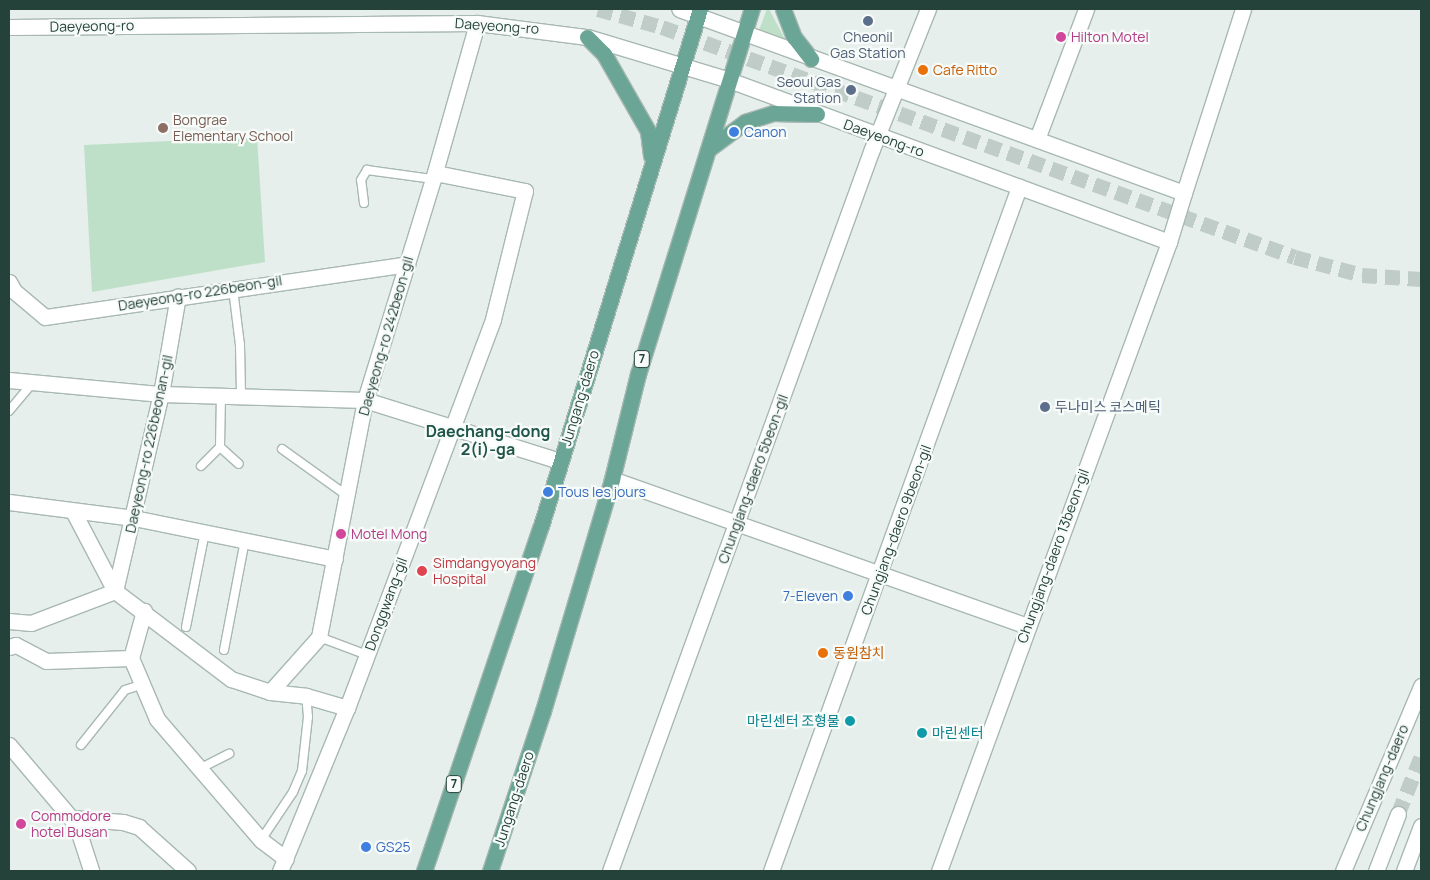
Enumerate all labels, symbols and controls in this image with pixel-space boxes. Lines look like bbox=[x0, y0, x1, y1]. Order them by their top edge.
street label: Daeyeong-ro bbox=[454, 15, 540, 37]
marker: Cheonil Gas Station bbox=[862, 15, 874, 27]
street label: Daeyeong-ro bbox=[50, 17, 134, 35]
place label: Cheonil Gas Station bbox=[830, 29, 906, 62]
place label: Hilton Motel bbox=[1071, 29, 1149, 45]
marker: Hilton Motel bbox=[1055, 31, 1067, 43]
place label: Cafe Ritto bbox=[933, 62, 997, 78]
marker: Cafe Ritto bbox=[917, 64, 929, 76]
place label: Seoul Gas Station bbox=[777, 74, 841, 106]
marker: Seoul Gas Station bbox=[845, 84, 857, 96]
place label: Bongrae Elementary School bbox=[173, 112, 293, 144]
street label: Daeyeong-ro bbox=[841, 116, 927, 160]
marker: Bongrae Elementary School bbox=[157, 122, 169, 134]
place label: Canon bbox=[744, 124, 787, 140]
marker: Canon bbox=[728, 126, 740, 138]
street label: Daeyeong-ro 242beon-gil bbox=[355, 254, 417, 418]
street label: Daeyeong-ro 226beon-gil bbox=[117, 272, 283, 314]
street label: Jungang-daero bbox=[557, 348, 603, 448]
road number: 7 bbox=[633, 349, 651, 368]
street label: Daeyeong-ro 226beonan-gil bbox=[122, 353, 176, 535]
street label: Chungjang-daero 5beon-gil bbox=[714, 392, 792, 566]
place label: 두나미스 코스메틱 bbox=[1055, 399, 1161, 415]
marker: 두나미스 코스메틱 bbox=[1039, 401, 1051, 413]
district label: Daechang-dong 2(i)-ga bbox=[426, 421, 550, 459]
street label: Chungjang-daero 9beon-gil bbox=[857, 443, 935, 617]
street label: Chungjang-daero 13beon-gil bbox=[1014, 467, 1092, 645]
place label: Tous les jours bbox=[558, 484, 646, 500]
marker: Tous les jours bbox=[542, 486, 554, 498]
place label: Motel Mong bbox=[351, 526, 427, 542]
marker: Motel Mong bbox=[335, 528, 347, 540]
street label: Donggwang-gil bbox=[361, 555, 411, 653]
place label: Simdangyoyang Hospital bbox=[433, 555, 536, 588]
marker: Simdangyoyang Hospital bbox=[415, 564, 429, 578]
place label: 7-Eleven bbox=[783, 588, 838, 604]
marker: 7-Eleven bbox=[842, 590, 854, 602]
place label: 동원참치 bbox=[833, 645, 885, 661]
marker: 동원참치 bbox=[817, 647, 829, 659]
place label: 마린센터 조형물 bbox=[747, 713, 840, 729]
marker: 마린센터 조형물 bbox=[844, 715, 856, 727]
street label: Chungjang-daero bbox=[1352, 722, 1412, 834]
place label: 마린센터 bbox=[932, 725, 984, 741]
marker: 마린센터 bbox=[916, 727, 928, 739]
street label: Jungang-daero bbox=[491, 749, 537, 849]
road number: 7 bbox=[445, 774, 463, 794]
place label: Commodore hotel Busan bbox=[31, 808, 111, 840]
marker: Commodore hotel Busan bbox=[15, 818, 27, 830]
place label: GS25 bbox=[376, 839, 411, 855]
marker: GS25 bbox=[360, 841, 372, 853]

